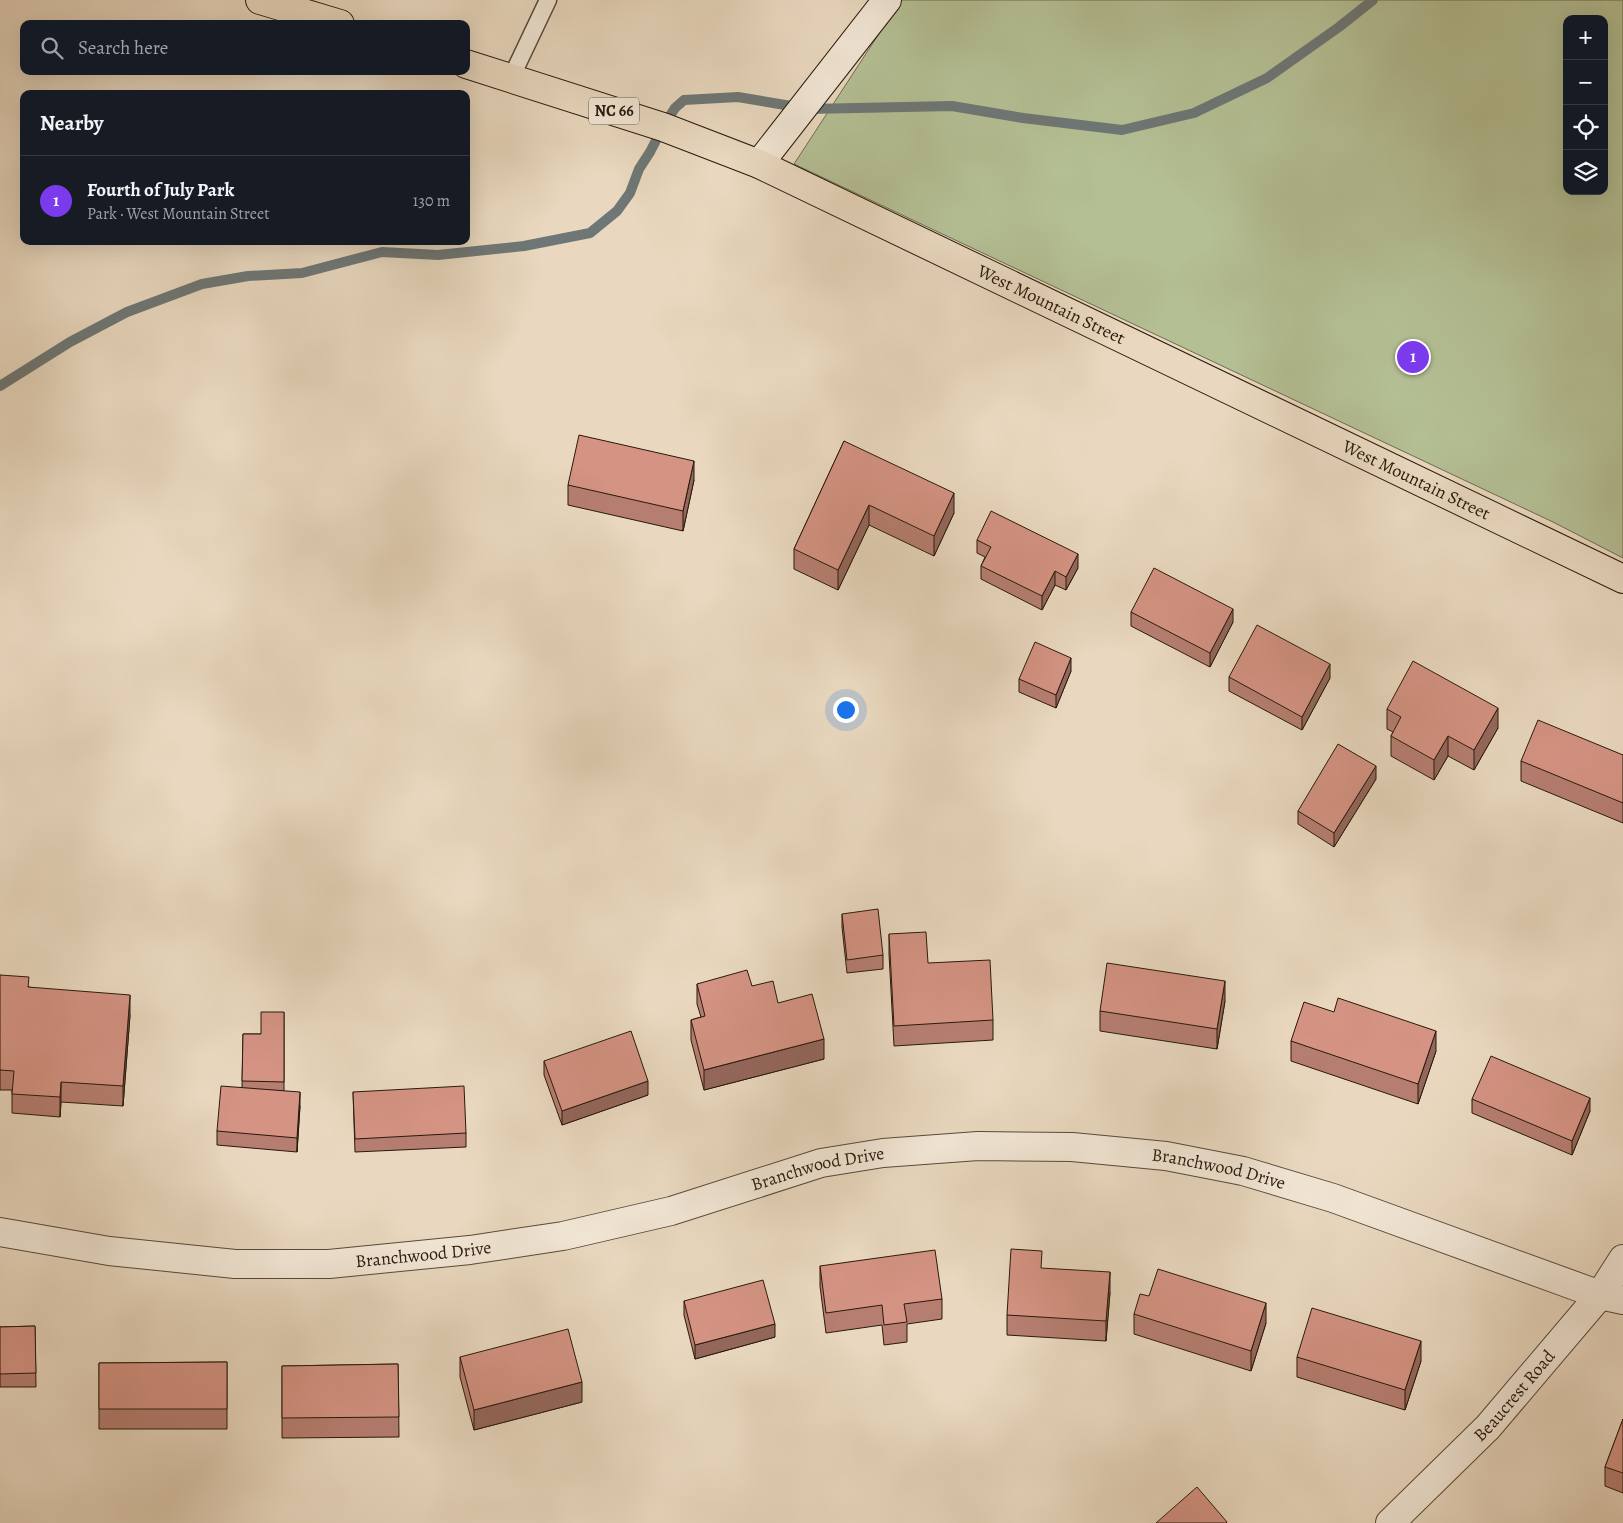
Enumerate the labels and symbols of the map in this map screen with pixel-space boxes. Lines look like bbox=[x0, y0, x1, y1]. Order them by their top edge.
road number: NC 66 bbox=[589, 98, 639, 124]
street label: West Mountain Street bbox=[973, 258, 1129, 350]
pin: 1 bbox=[1397, 338, 1429, 376]
street label: West Mountain Street bbox=[1338, 434, 1494, 525]
your location bbox=[833, 697, 859, 723]
street label: Branchwood Drive bbox=[748, 1141, 886, 1197]
street label: Branchwood Drive bbox=[1151, 1143, 1289, 1195]
street label: Branchwood Drive bbox=[354, 1235, 493, 1273]
street label: Beaucrest Road bbox=[1468, 1345, 1560, 1447]

